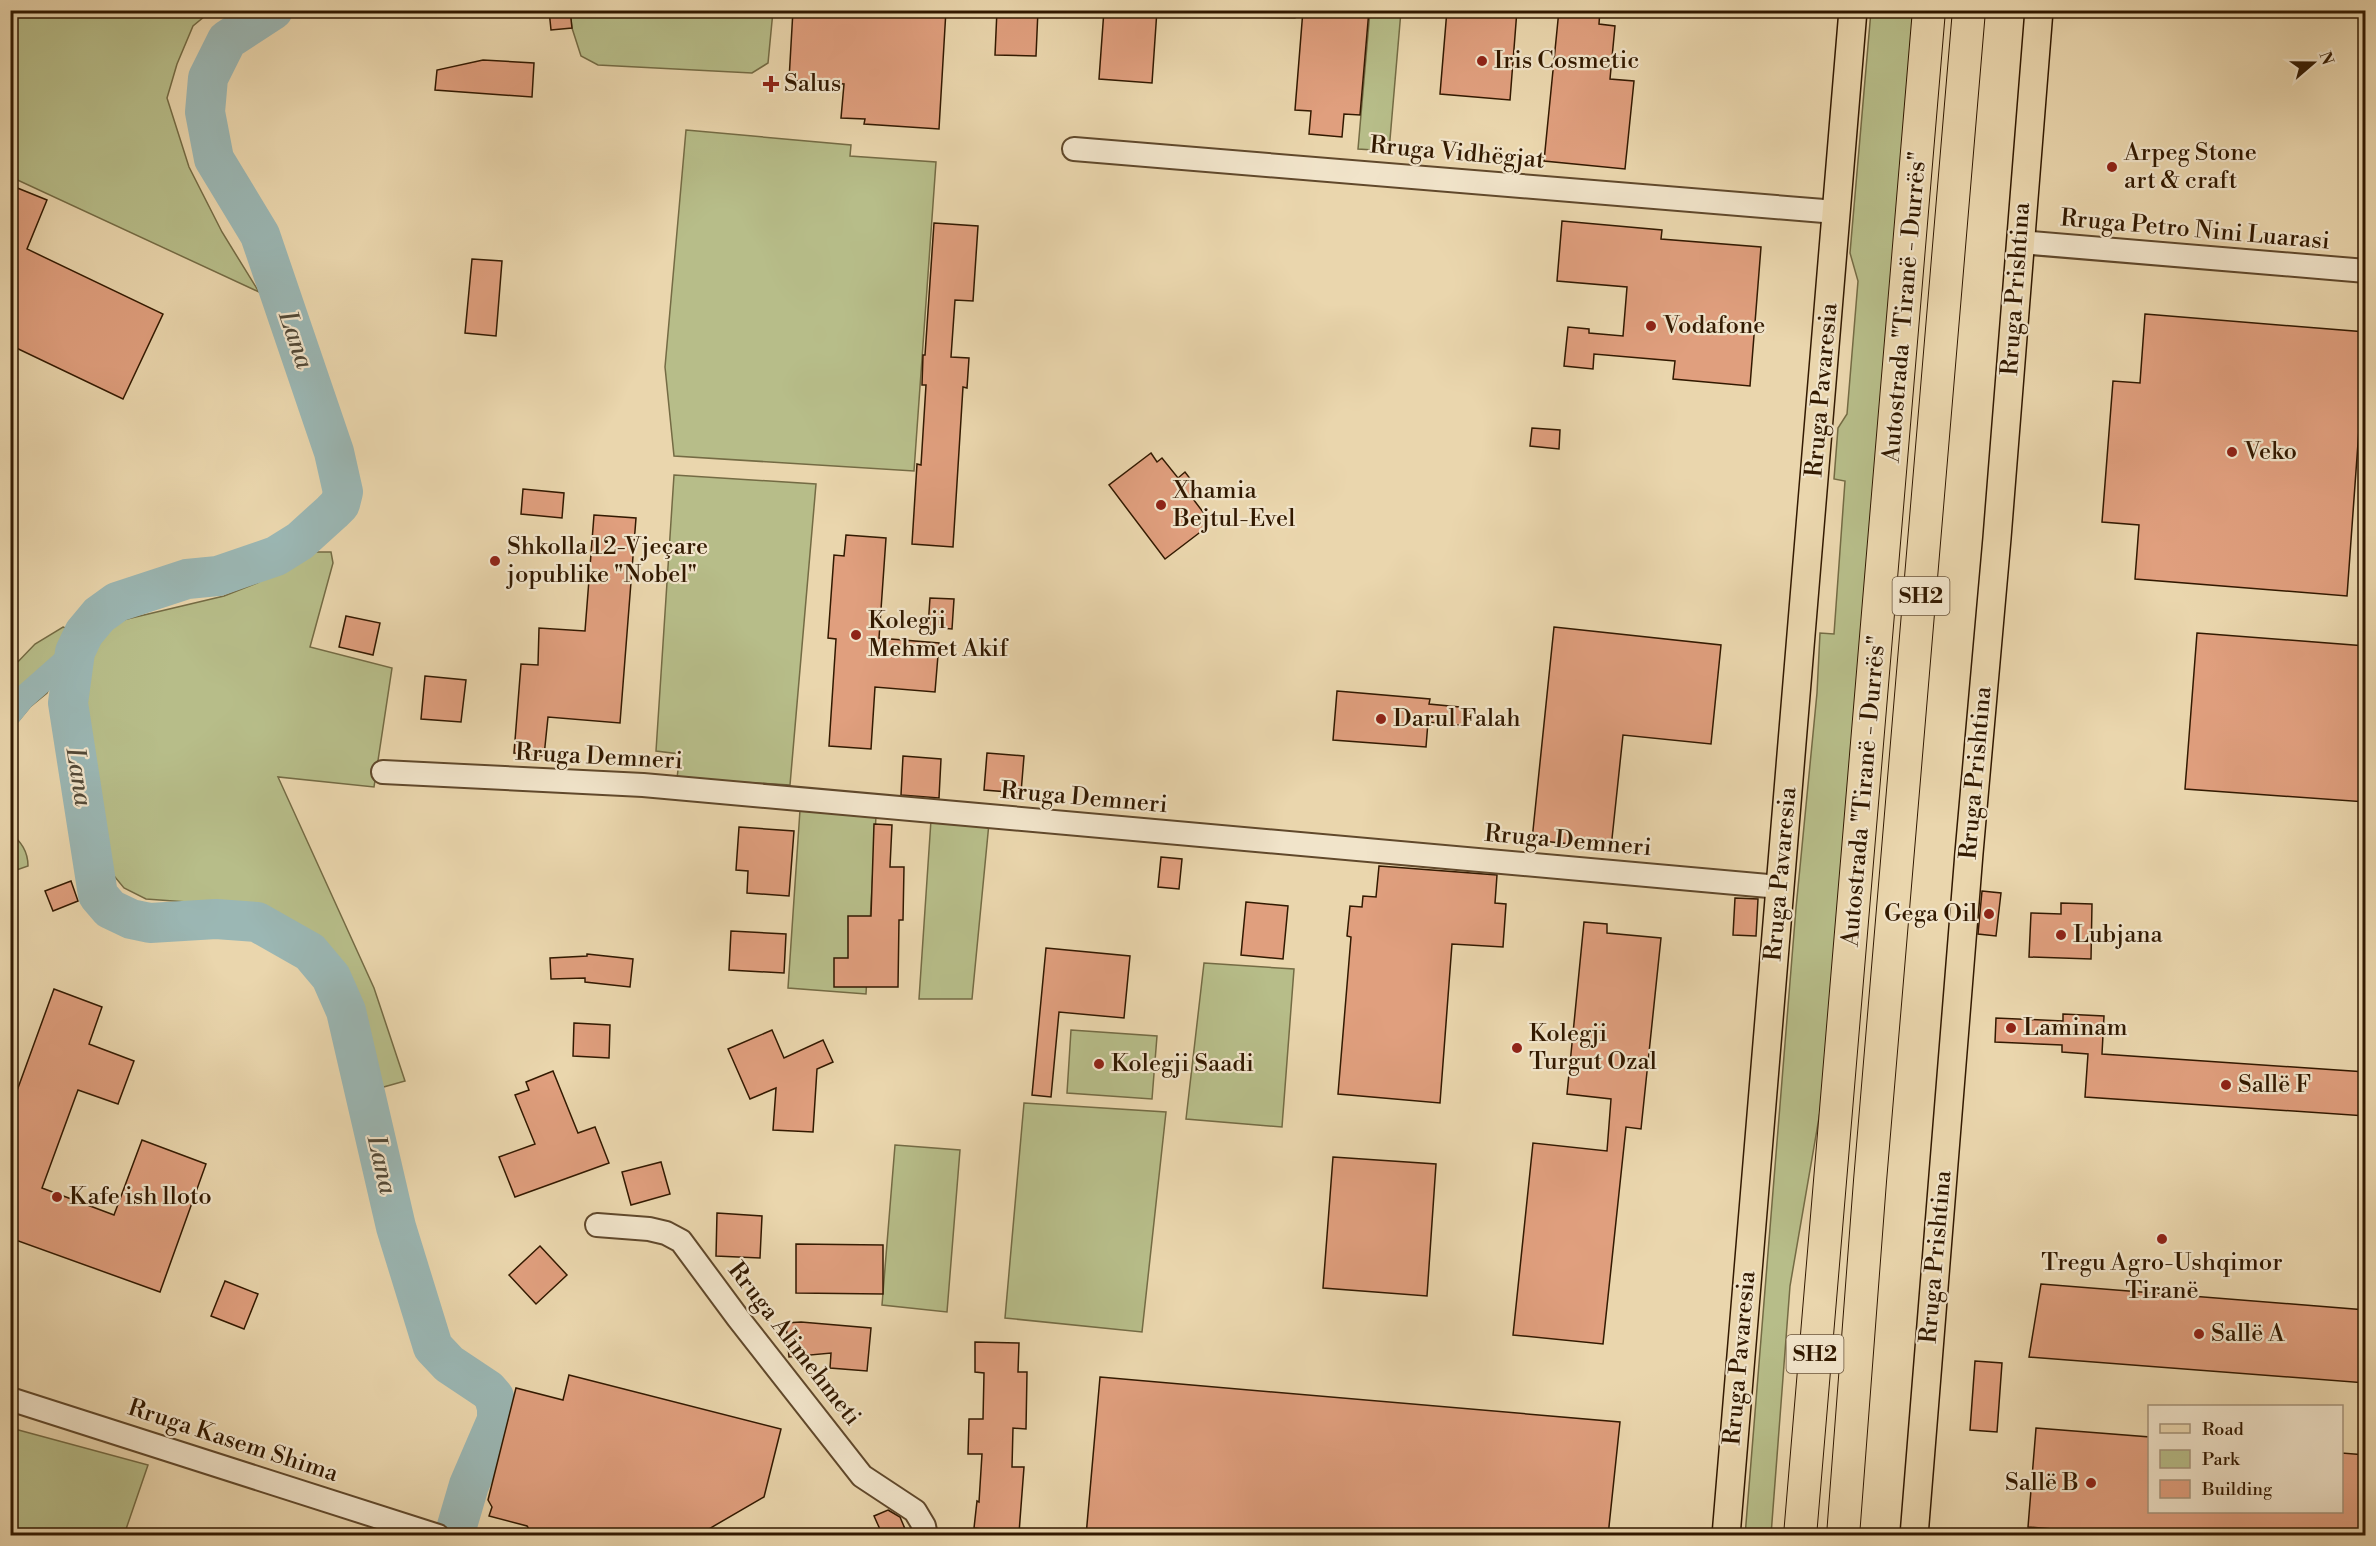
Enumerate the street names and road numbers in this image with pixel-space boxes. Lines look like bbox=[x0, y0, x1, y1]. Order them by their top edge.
street label: Rruga Vidhëgjat bbox=[1368, 130, 1546, 176]
street label: Autostrada "Tiranë - Durrës" bbox=[1876, 150, 1934, 465]
street label: Rruga Prishtina bbox=[1995, 200, 2037, 377]
street label: Rruga Petro Nini Luarasi bbox=[2059, 203, 2331, 257]
street label: Rruga Pavaresia bbox=[1799, 301, 1845, 478]
road number: SH2 bbox=[1892, 577, 1950, 615]
street label: Autostrada "Tiranë - Durrës" bbox=[1835, 634, 1893, 949]
street label: Rruga Prishtina bbox=[1953, 684, 1999, 861]
street label: Rruga Demneri bbox=[514, 738, 684, 776]
street label: Rruga Demneri bbox=[999, 776, 1169, 820]
street label: Rruga Pavaresia bbox=[1758, 785, 1804, 962]
street label: Rruga Demneri bbox=[1483, 819, 1653, 863]
street label: Rruga Prishtina bbox=[1913, 1168, 1959, 1345]
street label: Rruga Alimehmeti bbox=[721, 1256, 867, 1432]
street label: Rruga Pavaresia bbox=[1717, 1269, 1763, 1446]
road number: SH2 bbox=[1786, 1335, 1844, 1373]
street label: Rruga Kasem Shima bbox=[124, 1393, 343, 1489]

